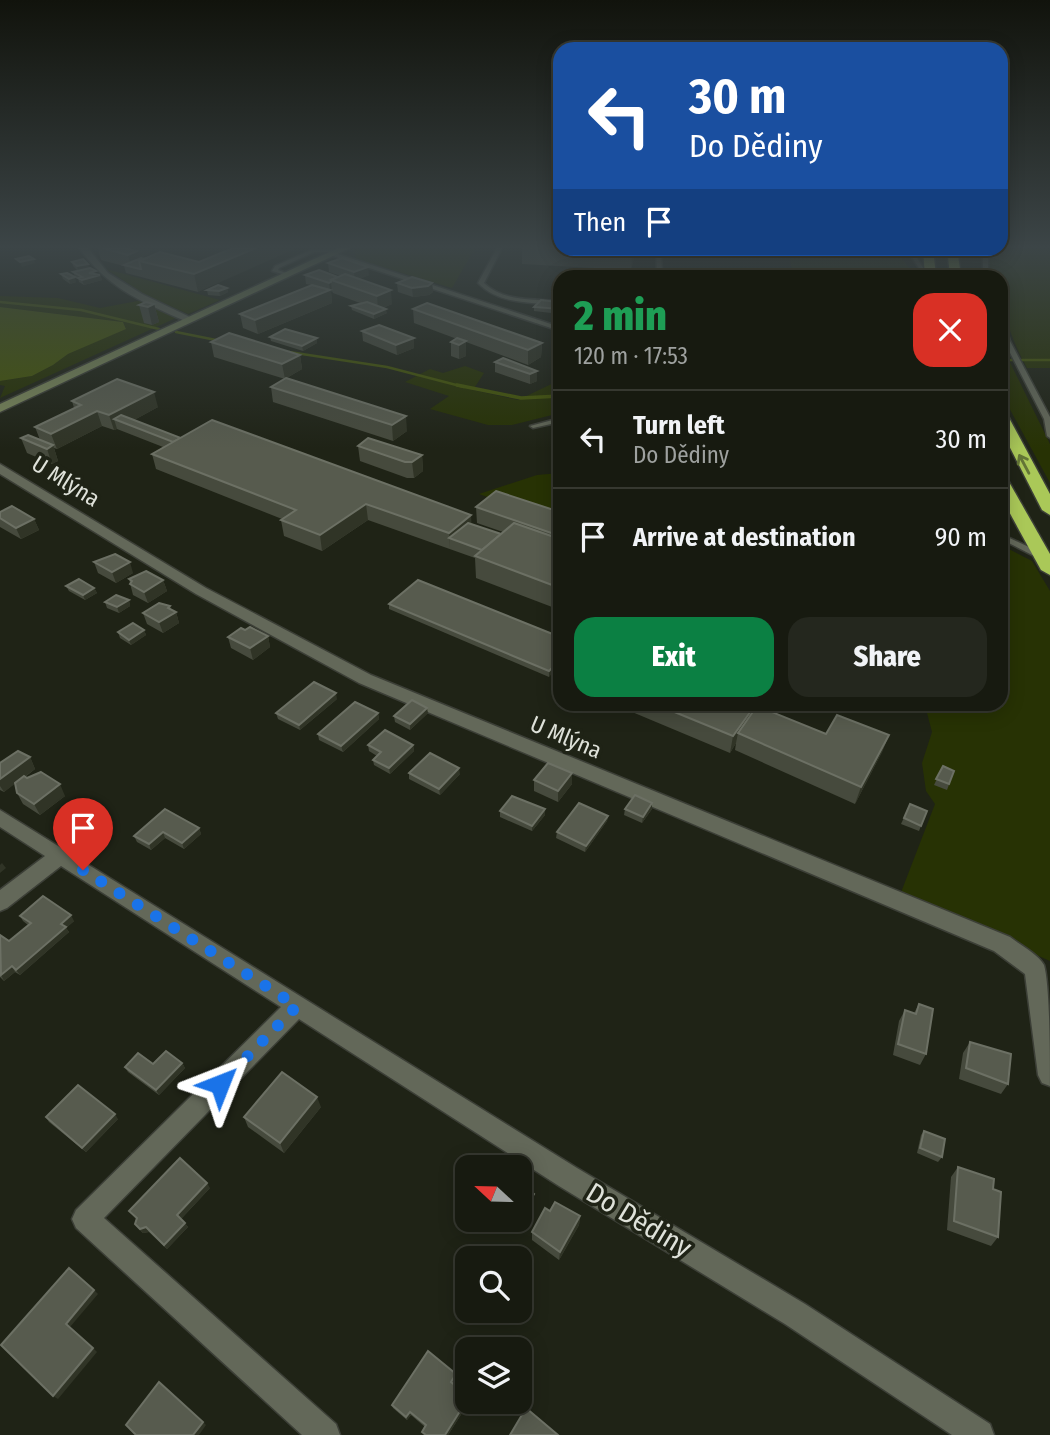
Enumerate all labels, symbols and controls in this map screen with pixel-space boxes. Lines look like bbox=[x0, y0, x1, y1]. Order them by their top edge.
text: 30 m bbox=[689, 67, 787, 126]
icon: left bbox=[574, 70, 665, 161]
text: Do Dědiny bbox=[689, 127, 822, 165]
icon: arrive bbox=[640, 203, 678, 241]
text: Then bbox=[574, 207, 626, 238]
text: 2 min bbox=[574, 291, 667, 341]
button: close bbox=[913, 293, 987, 367]
text: 120 m · 17:53 bbox=[574, 342, 688, 370]
text: Turn left bbox=[633, 410, 725, 441]
icon: left bbox=[574, 420, 612, 458]
text: 30 m bbox=[936, 424, 987, 455]
text: Do Dědiny bbox=[633, 441, 729, 469]
street label: U Mlýna bbox=[27, 449, 105, 513]
one-way arrow bbox=[1017, 454, 1030, 475]
icon: arrive bbox=[574, 518, 612, 556]
text: Arrive at destination bbox=[633, 522, 856, 553]
text: 90 m bbox=[935, 522, 987, 553]
button: Exit bbox=[574, 617, 774, 697]
button: Share bbox=[788, 617, 987, 697]
street label: U Mlýna bbox=[526, 710, 606, 764]
pin bbox=[53, 798, 113, 870]
icon: arrive bbox=[64, 809, 102, 847]
position arrow bbox=[183, 1047, 257, 1121]
north arrow bbox=[455, 1155, 532, 1232]
map controls bbox=[455, 1155, 532, 1414]
street label: Do Dědiny bbox=[580, 1176, 698, 1264]
button: search bbox=[455, 1246, 532, 1323]
button: layers bbox=[455, 1337, 532, 1414]

